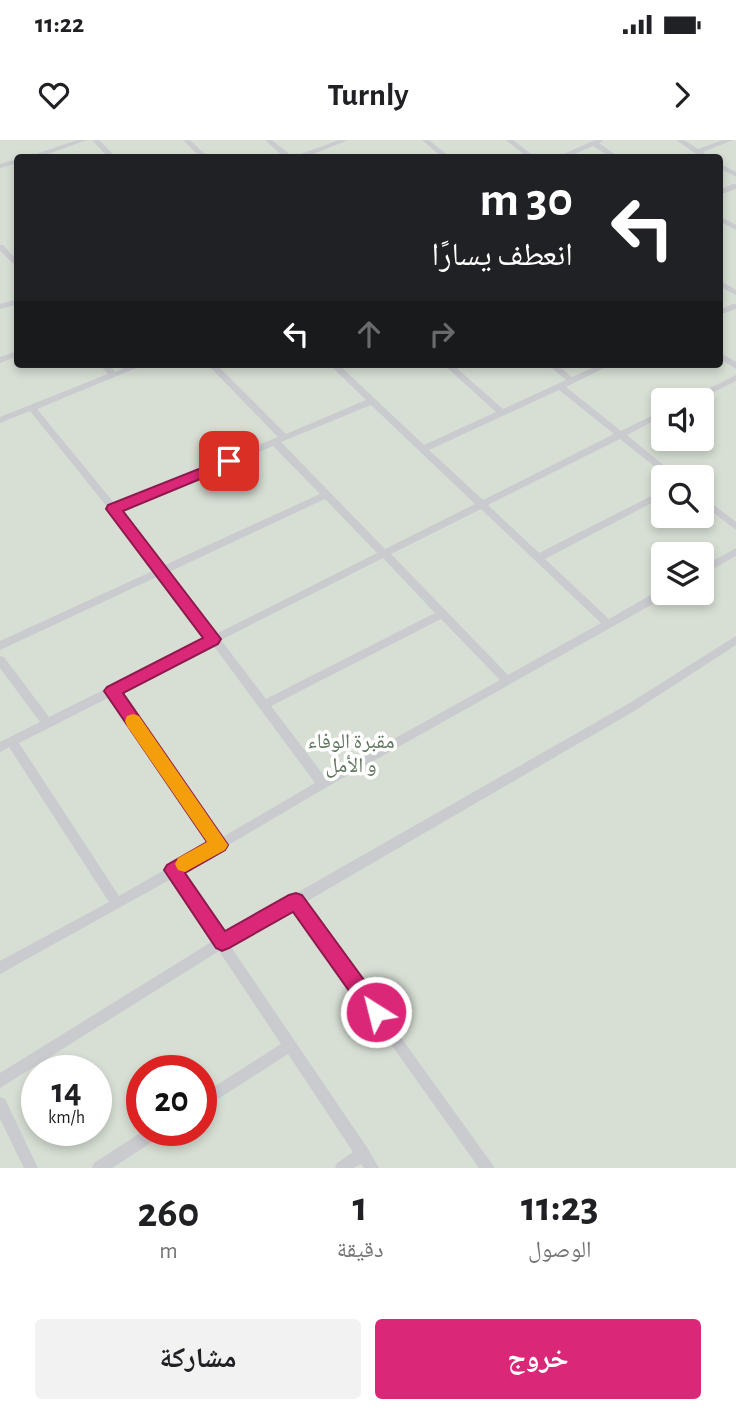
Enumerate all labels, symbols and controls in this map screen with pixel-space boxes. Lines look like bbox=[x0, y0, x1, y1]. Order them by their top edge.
text: 11:22 bbox=[35, 11, 84, 37]
icon: heart bbox=[35, 76, 73, 114]
icon: forward bbox=[663, 76, 701, 114]
text: Turnly bbox=[327, 79, 409, 111]
text: 30 m bbox=[479, 176, 573, 225]
icon: left bbox=[597, 182, 688, 273]
text: انعطف يسارًا bbox=[432, 239, 573, 271]
icon: left bbox=[277, 315, 315, 353]
icon: ahead bbox=[350, 315, 388, 353]
icon: right bbox=[423, 315, 461, 353]
map controls bbox=[651, 388, 714, 605]
button: sound bbox=[651, 388, 714, 451]
pin bbox=[199, 431, 259, 491]
icon: arrive bbox=[210, 442, 248, 480]
button: search bbox=[651, 465, 714, 528]
button: layers bbox=[651, 542, 714, 605]
park label: مقبرة الوفاء و الأمل bbox=[308, 731, 394, 778]
position arrow bbox=[339, 975, 413, 1049]
speed limit sign: 20 bbox=[126, 1055, 217, 1146]
text: 14 bbox=[51, 1074, 82, 1109]
text: km/h bbox=[48, 1109, 85, 1127]
text: 1 bbox=[353, 1186, 368, 1228]
text: 11:23 bbox=[521, 1186, 599, 1228]
text: 260 bbox=[137, 1192, 199, 1234]
text: دقيقة bbox=[337, 1239, 384, 1262]
text: الوصول bbox=[528, 1239, 592, 1262]
text: m bbox=[159, 1240, 178, 1263]
button: مشاركة bbox=[35, 1319, 361, 1399]
button: خروج bbox=[375, 1319, 701, 1399]

